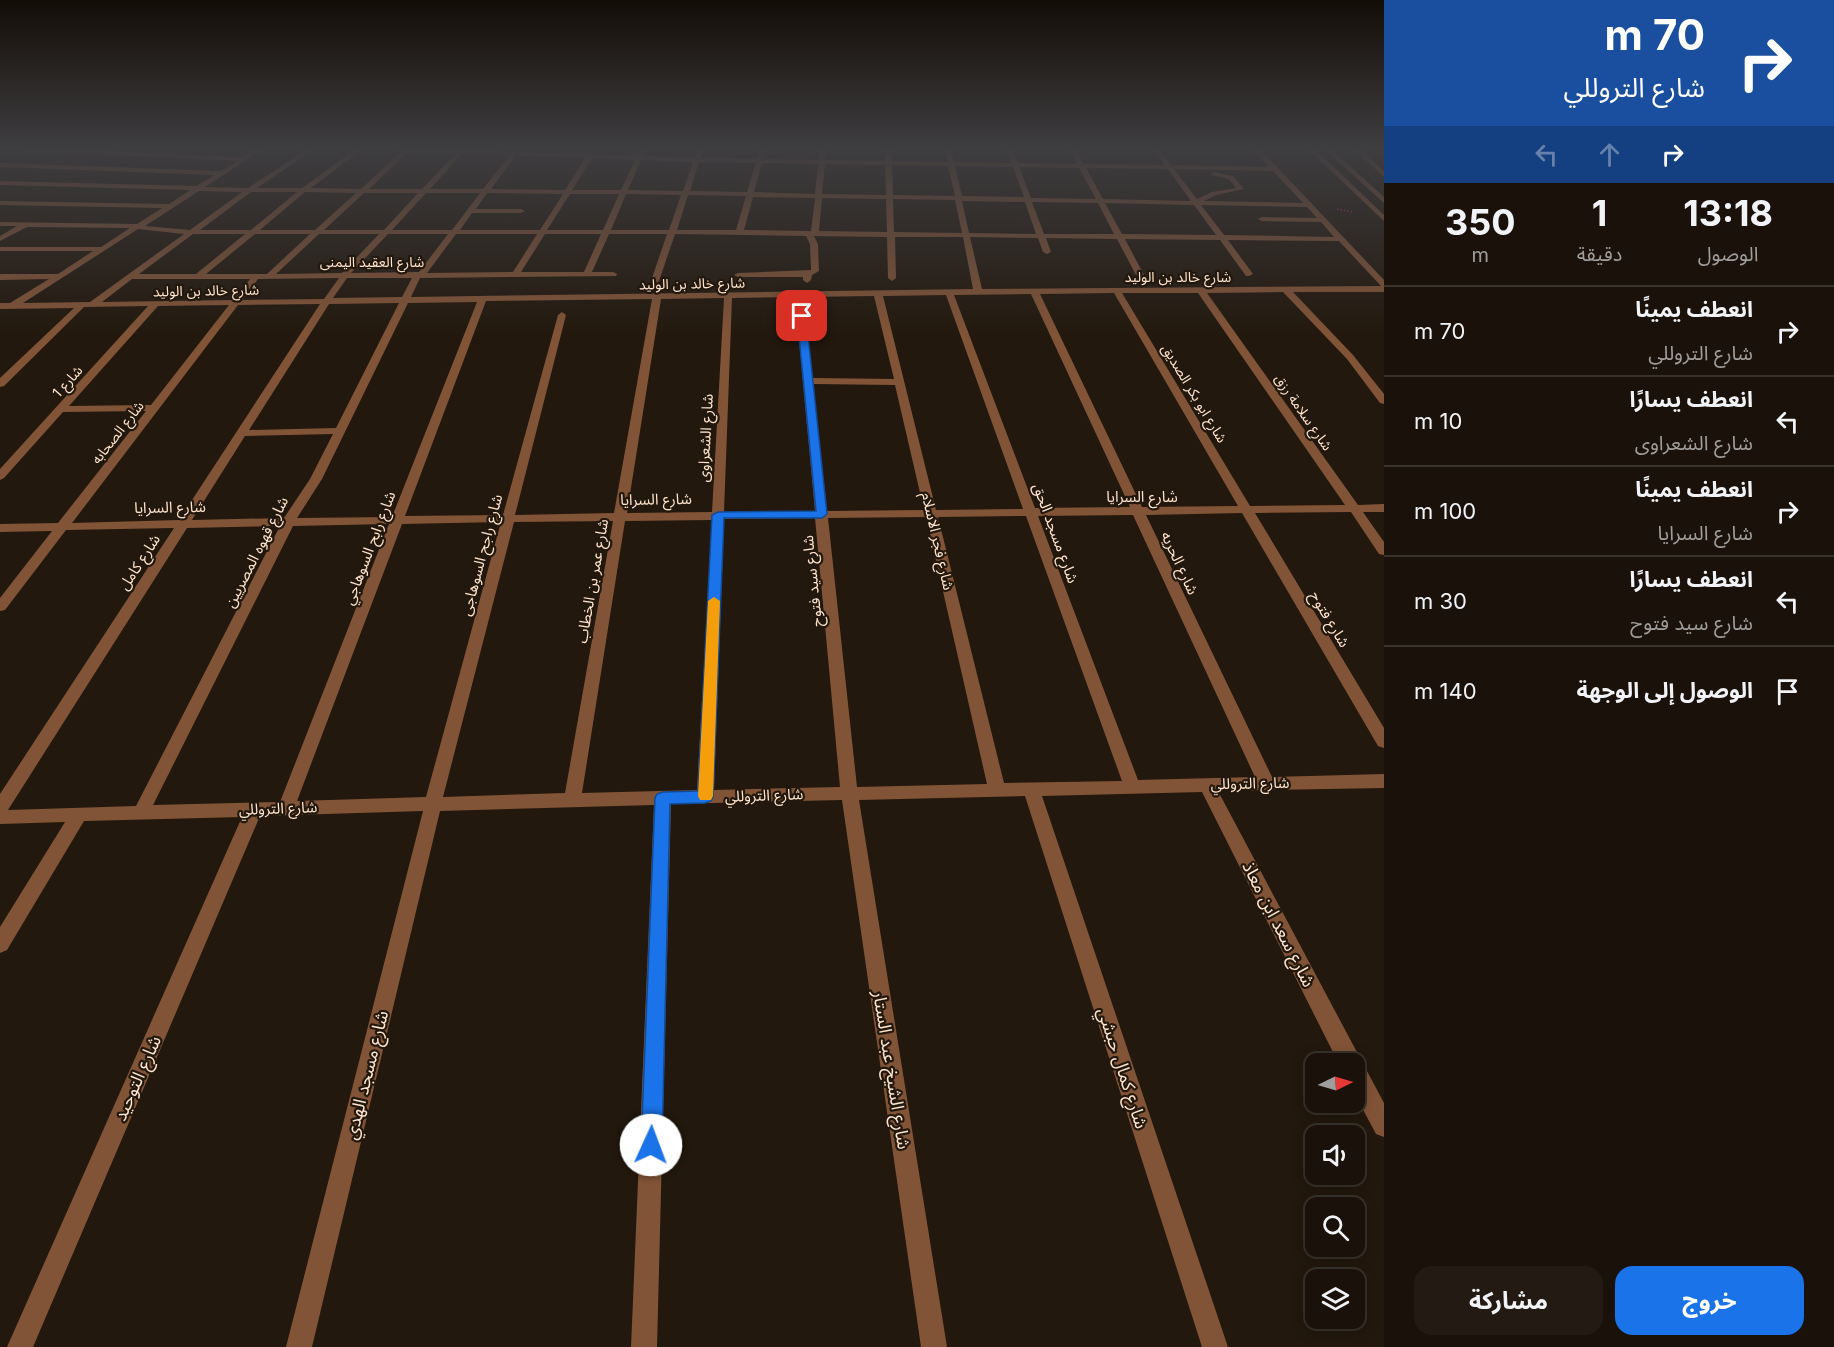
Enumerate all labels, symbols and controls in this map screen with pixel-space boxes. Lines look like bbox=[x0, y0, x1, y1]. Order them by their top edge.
text: 70 m bbox=[1605, 9, 1705, 60]
icon: right bbox=[1726, 24, 1804, 102]
text: شارع التروللي bbox=[1564, 71, 1705, 104]
icon: left bbox=[1530, 138, 1563, 171]
icon: ahead bbox=[1593, 138, 1626, 171]
icon: right bbox=[1656, 138, 1689, 171]
text: 1 bbox=[1592, 191, 1607, 235]
text: 13:18 bbox=[1683, 191, 1773, 235]
text: 350 bbox=[1445, 200, 1516, 244]
text: دقيقة bbox=[1577, 242, 1622, 266]
text: الوصول bbox=[1698, 242, 1759, 266]
text: m bbox=[1472, 243, 1489, 267]
street label: شارع العقيد اليمنى bbox=[320, 253, 424, 273]
street label: شارع خالد بن الوليد bbox=[1125, 268, 1231, 288]
street label: شارع خالد بن الوليد bbox=[639, 274, 745, 295]
street label: شارع خالد بن الوليد bbox=[153, 281, 259, 302]
pin bbox=[776, 290, 827, 341]
text: انعطف يمينًا bbox=[1635, 296, 1753, 322]
icon: arrive bbox=[785, 299, 818, 332]
icon: right bbox=[1771, 315, 1804, 348]
text: 70 m bbox=[1414, 318, 1465, 344]
street label: شارع ابو بكر الصديق bbox=[1156, 340, 1231, 447]
text: شارع التروللي bbox=[1648, 341, 1753, 365]
street label: شارع 1 bbox=[48, 362, 88, 402]
street label: شارع سلامة رزق bbox=[1269, 371, 1337, 455]
text: انعطف يسارًا bbox=[1630, 386, 1753, 412]
street label: شارع الشعراوى bbox=[693, 393, 720, 483]
street label: شارع الصحابه bbox=[87, 397, 149, 469]
icon: left bbox=[1771, 405, 1804, 438]
text: 10 m bbox=[1414, 408, 1462, 434]
text: شارع الشعراوى bbox=[1635, 431, 1753, 455]
text: انعطف يمينًا bbox=[1635, 476, 1753, 502]
street label: شارع مسجد الحق bbox=[1026, 480, 1083, 587]
street label: شارع السرايا bbox=[1106, 487, 1178, 509]
street label: شارع رابح السوهاجي bbox=[339, 488, 402, 609]
street label: شارع السرايا bbox=[620, 489, 692, 512]
street label: شارع فجر الاسلام bbox=[915, 490, 959, 593]
street label: شارع راجح السوهاجى bbox=[456, 492, 509, 619]
street label: شارع قهوه المصريين bbox=[220, 493, 295, 612]
icon: right bbox=[1771, 495, 1804, 528]
street label: شارع السرايا bbox=[134, 497, 206, 520]
text: 100 m bbox=[1414, 498, 1476, 524]
street label: شارع عمر بن الخطاب bbox=[572, 517, 615, 645]
text: شارع السرايا bbox=[1657, 521, 1753, 545]
street label: شارع الحريه bbox=[1154, 528, 1203, 599]
street label: شارع كامل bbox=[114, 530, 167, 595]
street label: شارع سيد فتوح bbox=[798, 534, 829, 628]
text: انعطف يسارًا bbox=[1630, 566, 1753, 592]
icon: left bbox=[1771, 585, 1804, 618]
street label: شارع فتوح bbox=[1303, 587, 1354, 652]
text: 30 m bbox=[1414, 588, 1467, 614]
text: شارع سيد فتوح bbox=[1630, 611, 1753, 635]
icon: arrive bbox=[1771, 675, 1804, 708]
text: الوصول إلى الوجهة bbox=[1576, 677, 1753, 703]
text: 140 m bbox=[1414, 678, 1477, 704]
street label: شارع التروللي bbox=[1211, 773, 1290, 796]
street label: شارع التروللي bbox=[724, 784, 804, 809]
street label: شارع التروللي bbox=[238, 797, 318, 822]
street label: شارع سعد ابن معاذ bbox=[1235, 858, 1320, 992]
street label: شارع الشيخ عبد الستار bbox=[865, 988, 915, 1152]
street label: شارع كمال حبشي bbox=[1090, 1005, 1152, 1132]
street label: شارع مسجد الهدي bbox=[340, 1008, 396, 1143]
street label: شارع التوحيد bbox=[109, 1032, 169, 1126]
north arrow bbox=[1305, 1053, 1365, 1113]
map controls bbox=[1305, 1053, 1365, 1329]
position arrow bbox=[619, 1113, 683, 1177]
button: sound bbox=[1305, 1125, 1365, 1185]
button: search bbox=[1305, 1197, 1365, 1257]
button: مشاركة bbox=[1414, 1266, 1603, 1335]
button: خروج bbox=[1615, 1266, 1804, 1335]
button: layers bbox=[1305, 1269, 1365, 1329]

